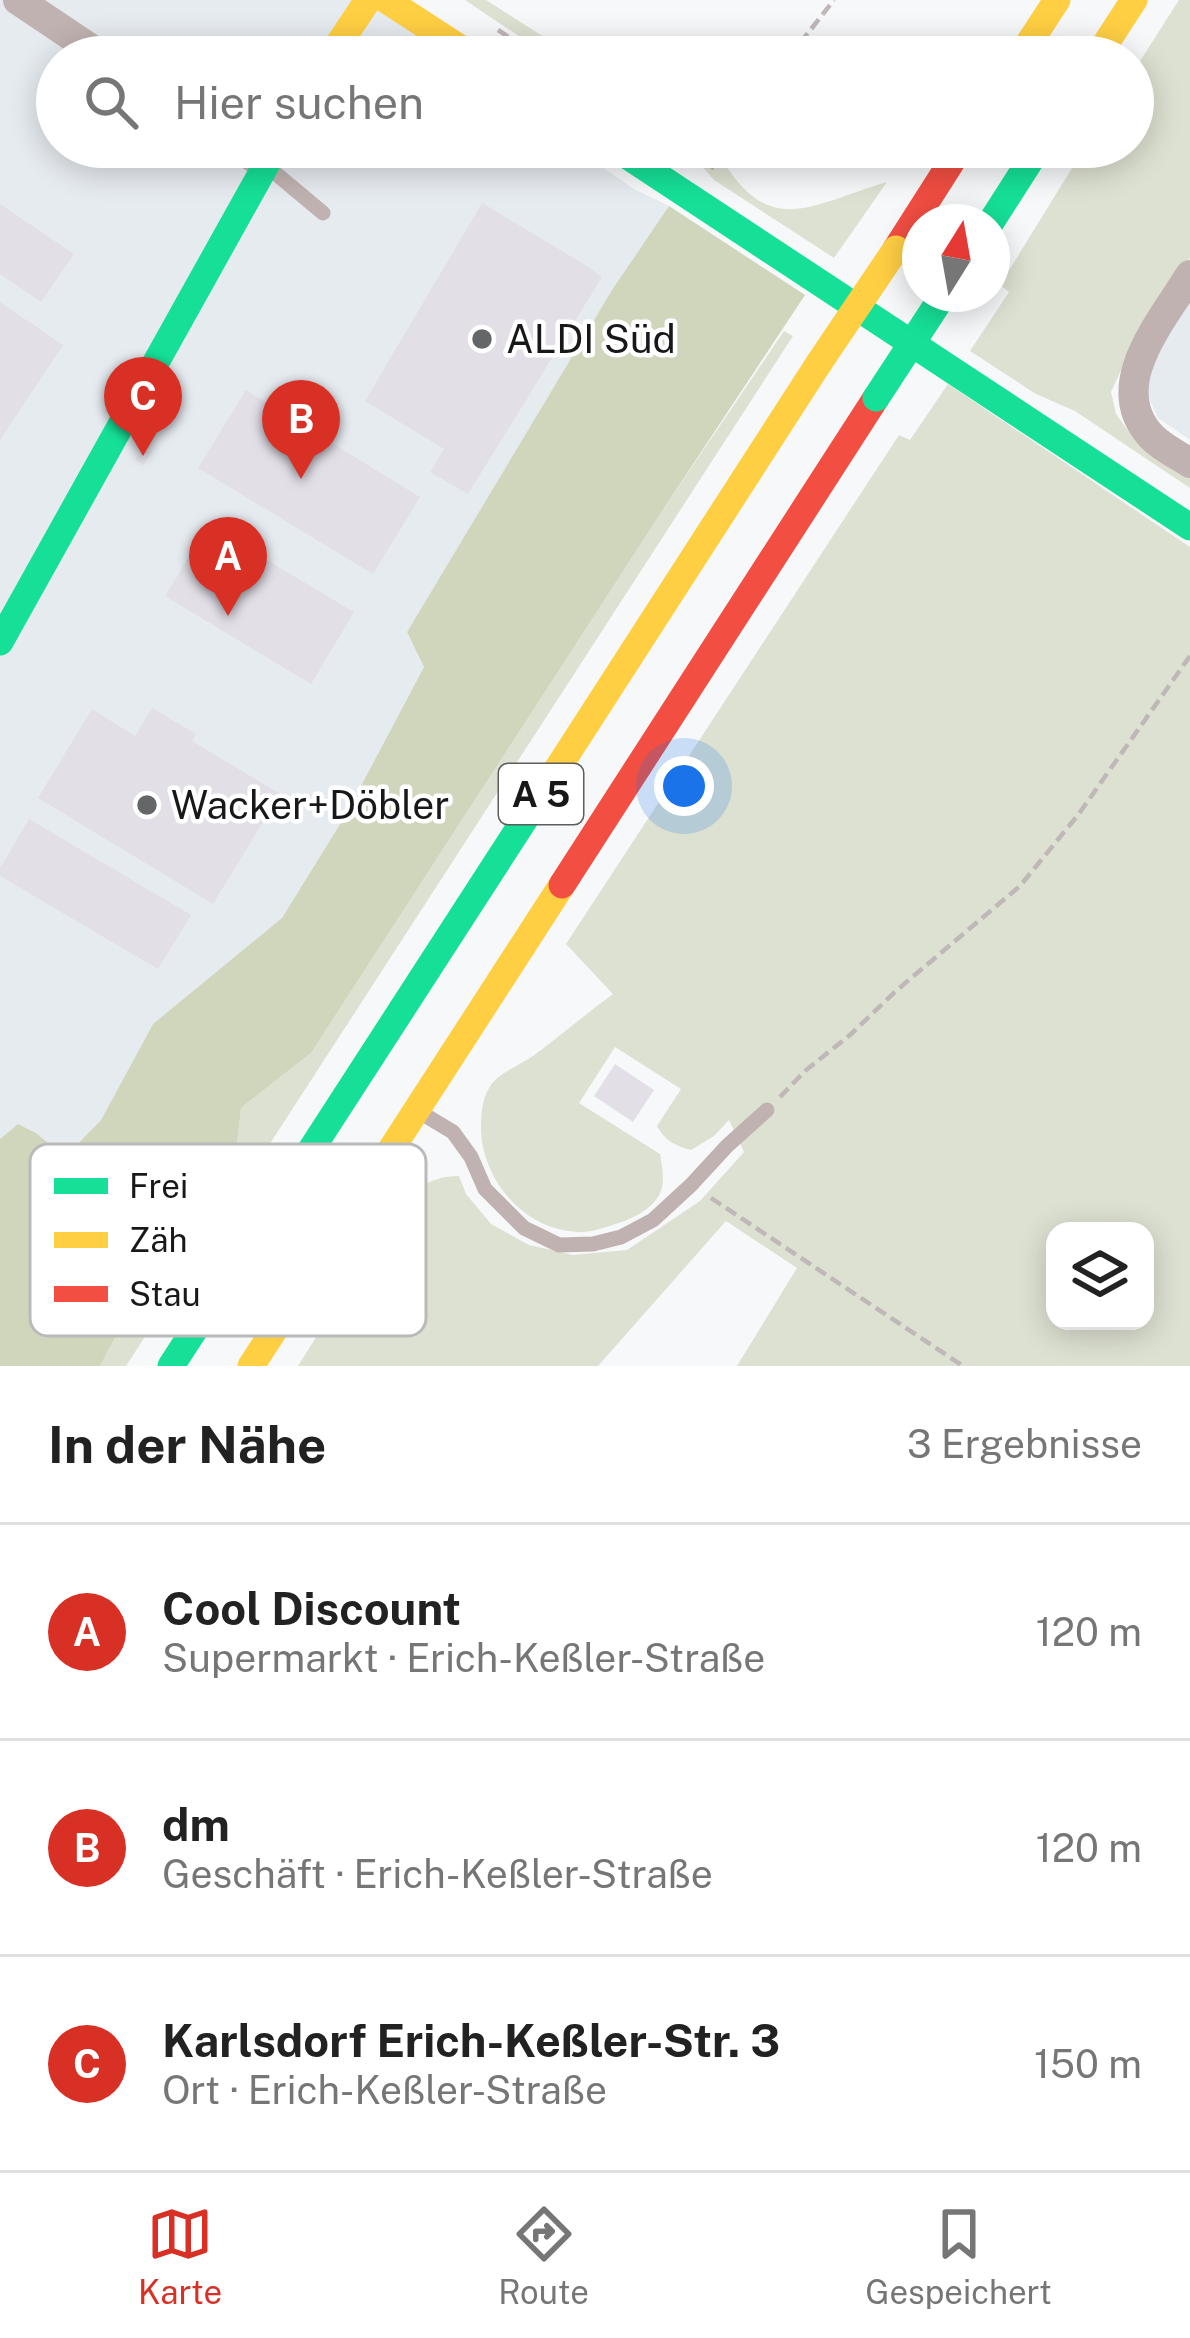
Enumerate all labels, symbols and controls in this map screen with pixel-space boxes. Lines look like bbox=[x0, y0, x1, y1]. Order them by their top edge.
search box bbox=[36, 36, 1154, 168]
icon: search bbox=[78, 69, 144, 135]
text: Hier suchen bbox=[174, 76, 424, 129]
north arrow bbox=[902, 204, 1010, 312]
place label: ALDI Süd bbox=[506, 316, 676, 362]
marker: ALDI Süd bbox=[469, 326, 495, 352]
pin: C bbox=[104, 357, 182, 456]
pin: B bbox=[262, 380, 340, 479]
pin: A bbox=[189, 517, 267, 616]
your location bbox=[654, 756, 714, 816]
road number: A 5 bbox=[499, 764, 583, 824]
place label: Wacker+Döbler bbox=[171, 782, 450, 828]
marker: Wacker+Döbler bbox=[134, 792, 160, 818]
legend bbox=[30, 1144, 426, 1336]
text: Frei bbox=[129, 1167, 188, 1205]
text: Zäh bbox=[129, 1221, 187, 1259]
map controls bbox=[1046, 1222, 1154, 1330]
button: layers bbox=[1046, 1222, 1154, 1330]
text: Stau bbox=[129, 1275, 201, 1313]
text: In der Nähe bbox=[48, 1415, 326, 1474]
text: 3 Ergebnisse bbox=[907, 1421, 1142, 1467]
text: Cool Discount bbox=[162, 1582, 461, 1635]
text: A bbox=[73, 1609, 101, 1655]
text: 120 m bbox=[1036, 1609, 1142, 1655]
text: Supermarkt · Erich-Keßler-Straße bbox=[162, 1635, 765, 1681]
text: dm bbox=[162, 1798, 230, 1851]
text: B bbox=[74, 1825, 100, 1871]
text: 120 m bbox=[1036, 1825, 1142, 1871]
text: Geschäft · Erich-Keßler-Straße bbox=[162, 1851, 713, 1897]
text: Karlsdorf Erich-Keßler-Str. 3 bbox=[162, 2014, 780, 2067]
text: C bbox=[73, 2041, 101, 2087]
text: 150 m bbox=[1034, 2041, 1142, 2087]
text: Ort · Erich-Keßler-Straße bbox=[162, 2067, 607, 2113]
tab: Karte bbox=[138, 2201, 222, 2311]
tab: Route bbox=[498, 2201, 589, 2311]
tab: Gespeichert bbox=[865, 2201, 1052, 2311]

